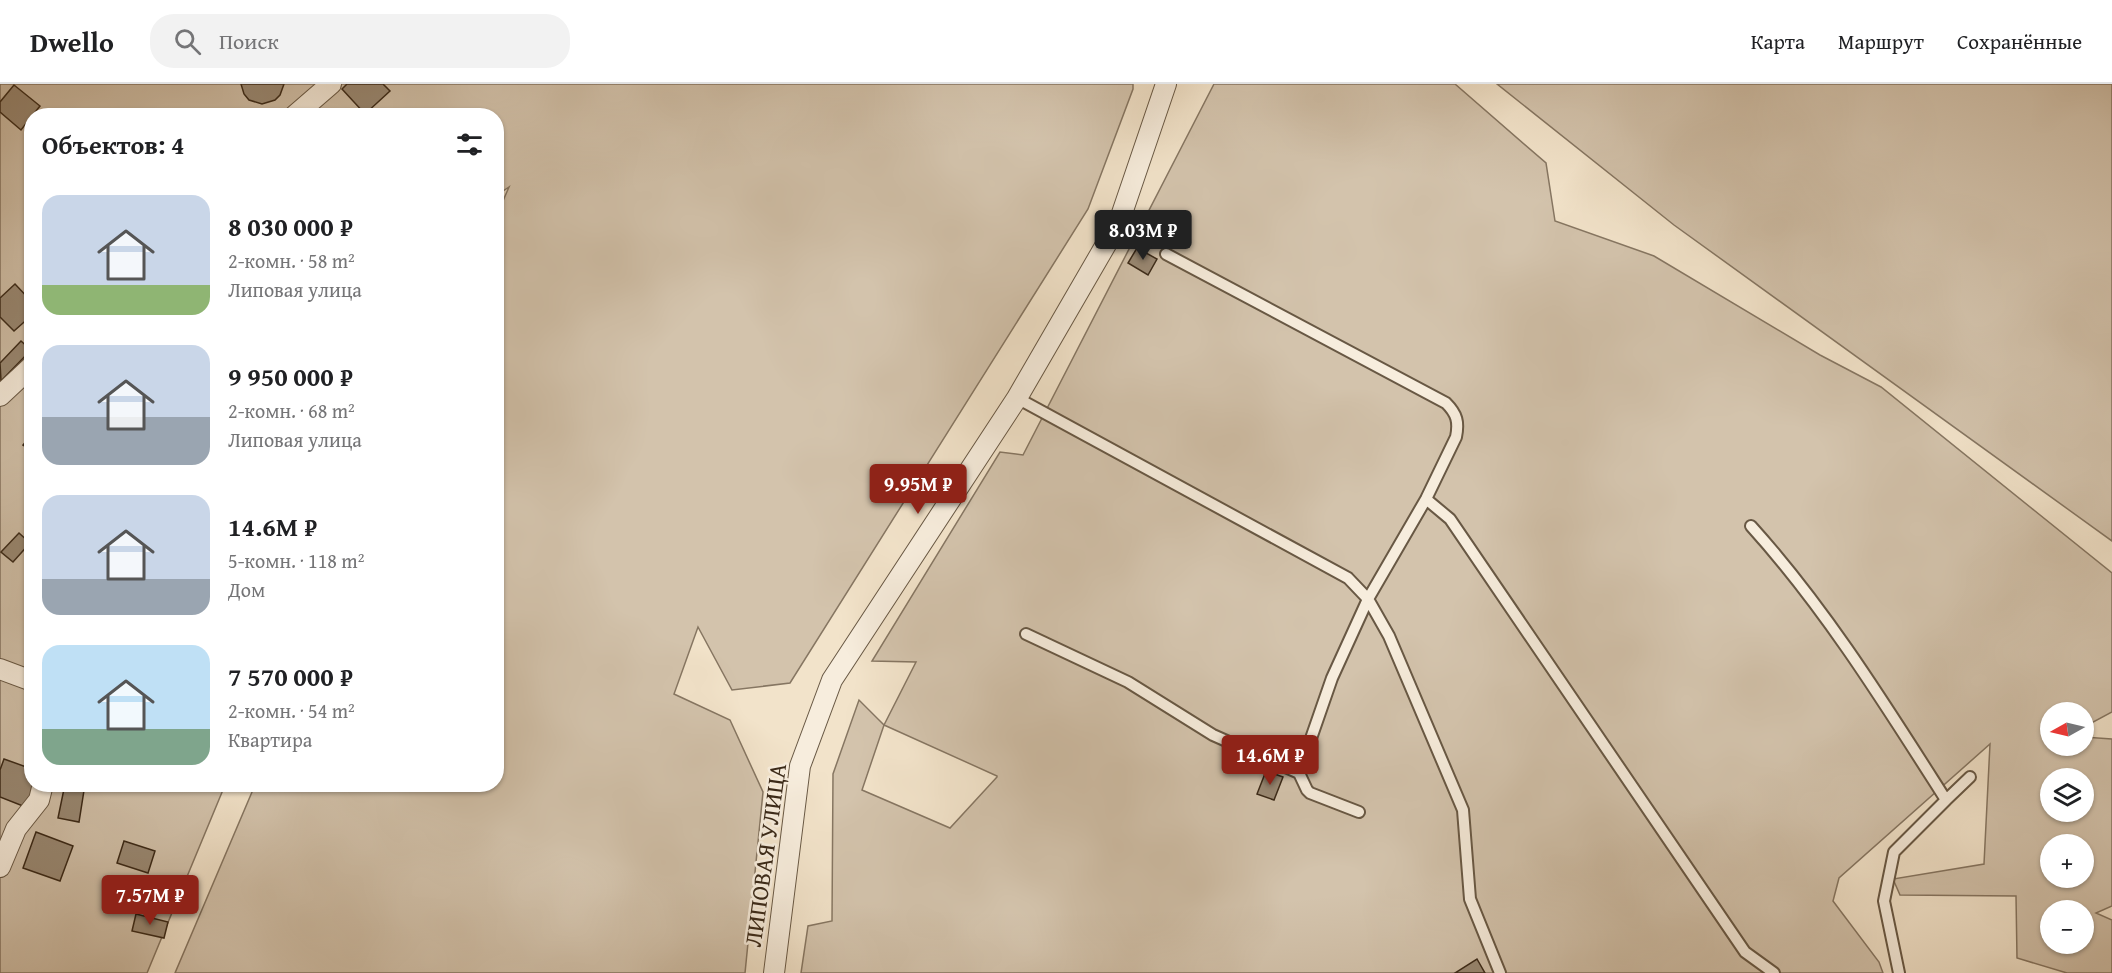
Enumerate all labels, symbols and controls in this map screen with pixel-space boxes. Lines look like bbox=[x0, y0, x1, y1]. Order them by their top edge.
search box bbox=[150, 14, 570, 68]
text: Dwello bbox=[30, 21, 114, 62]
icon: search bbox=[171, 25, 204, 58]
text: Поиск bbox=[219, 25, 279, 57]
text: Карта bbox=[1751, 26, 1805, 57]
text: Маршрут bbox=[1838, 26, 1924, 57]
text: Сохранённые bbox=[1957, 26, 2082, 57]
text: Объектов: 4 bbox=[42, 125, 185, 164]
icon: filters bbox=[453, 128, 486, 161]
text: 8 030 000 ₽ bbox=[228, 207, 353, 246]
pin: 8.03M ₽ bbox=[1088, 210, 1198, 261]
text: 8.03M ₽ bbox=[1109, 215, 1177, 244]
icon: home bbox=[90, 219, 162, 291]
text: 2-комн. · 58 m² bbox=[228, 246, 355, 275]
text: Липовая улица bbox=[228, 275, 362, 304]
text: 9 950 000 ₽ bbox=[228, 357, 353, 396]
icon: home bbox=[90, 369, 162, 441]
text: 2-комн. · 68 m² bbox=[228, 396, 355, 425]
text: Липовая улица bbox=[228, 425, 362, 454]
pin: 9.95M ₽ bbox=[863, 464, 973, 515]
text: 9.95M ₽ bbox=[884, 469, 952, 498]
text: 14.6M ₽ bbox=[228, 507, 317, 546]
icon: home bbox=[90, 519, 162, 591]
text: 5-комн. · 118 m² bbox=[228, 546, 364, 575]
text: Дом bbox=[228, 575, 265, 604]
text: 7 570 000 ₽ bbox=[228, 657, 353, 696]
icon: home bbox=[90, 669, 162, 741]
text: 2-комн. · 54 m² bbox=[228, 696, 355, 725]
north arrow bbox=[2040, 702, 2094, 756]
map controls bbox=[2040, 702, 2094, 954]
text: Квартира bbox=[228, 725, 312, 754]
pin: 14.6M ₽ bbox=[1215, 735, 1325, 786]
text: 14.6M ₽ bbox=[1236, 740, 1304, 769]
street label: ЛИПОВАЯ УЛИЦА bbox=[735, 761, 795, 949]
button: layers bbox=[2040, 768, 2094, 822]
button: + bbox=[2040, 834, 2094, 888]
pin: 7.57M ₽ bbox=[95, 875, 205, 926]
text: 7.57M ₽ bbox=[116, 880, 184, 909]
button: − bbox=[2040, 900, 2094, 954]

